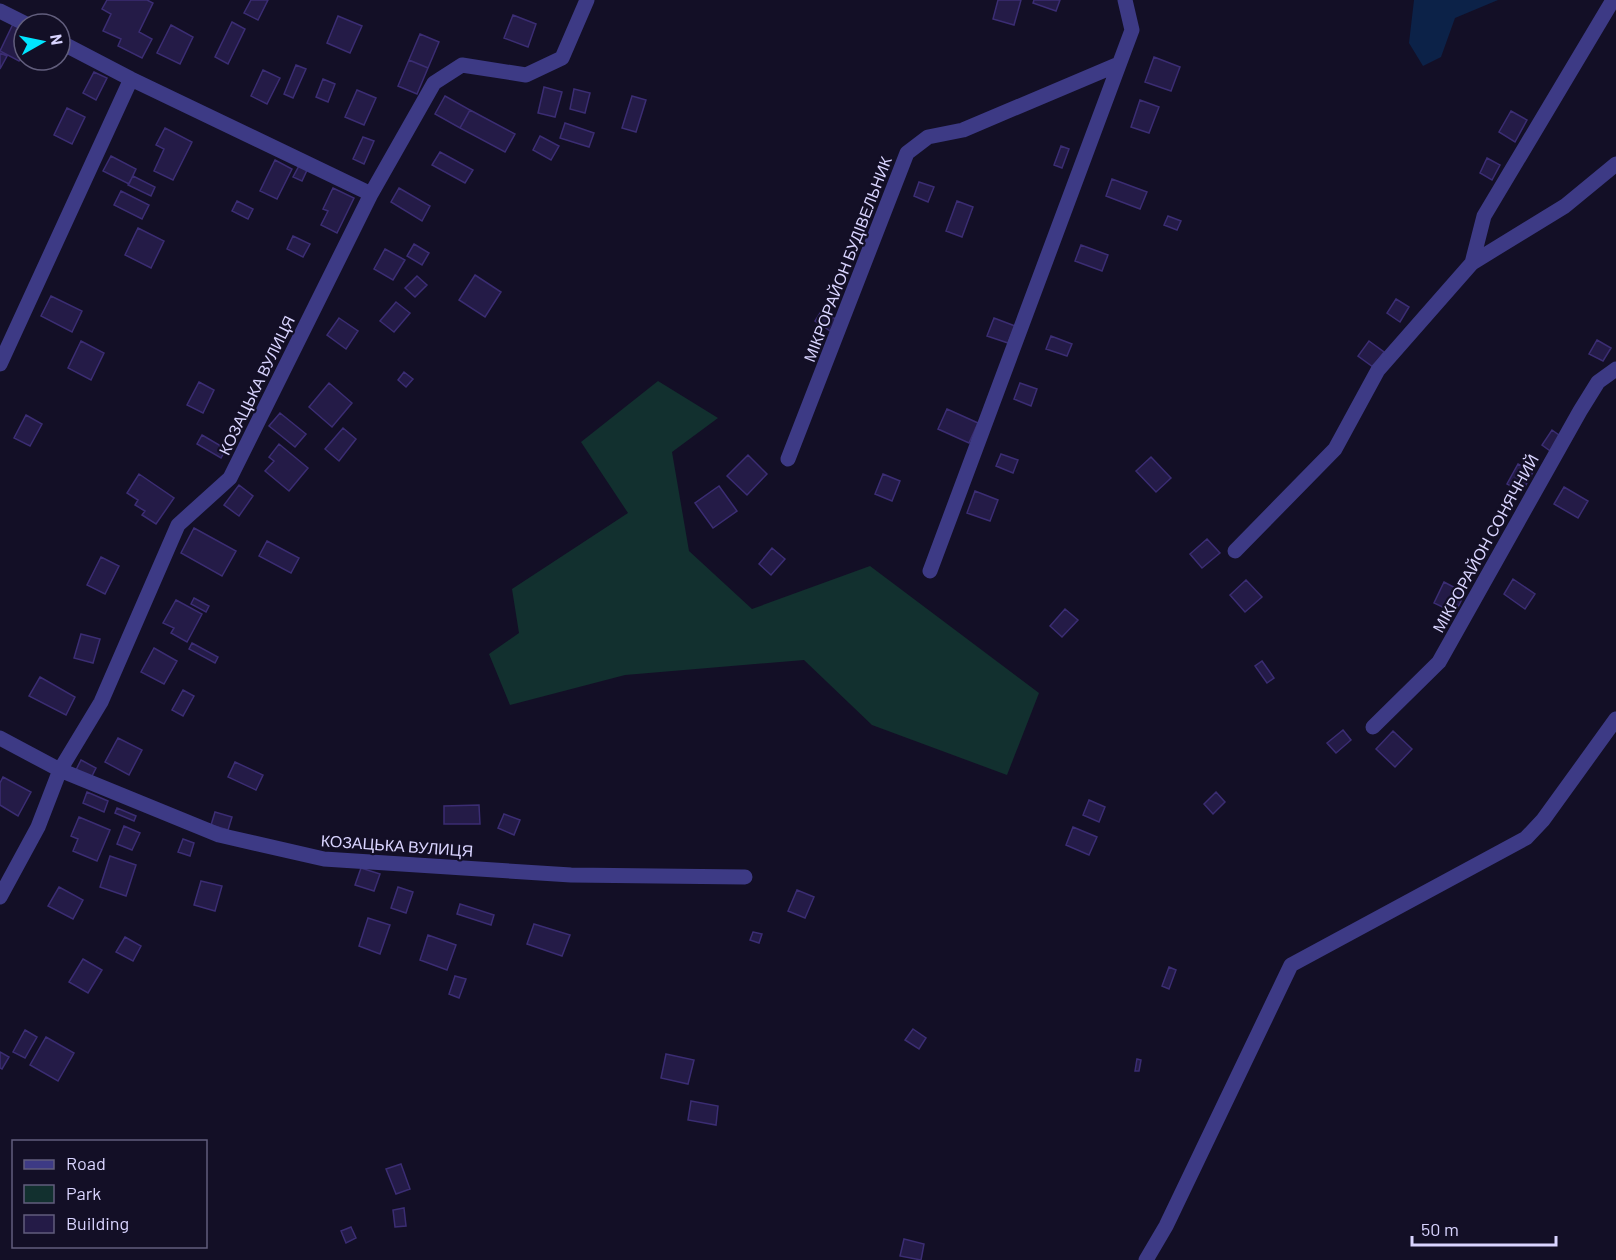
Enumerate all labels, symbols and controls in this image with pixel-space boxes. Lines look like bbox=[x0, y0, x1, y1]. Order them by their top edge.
north arrow bbox=[12, 12, 72, 72]
text: N bbox=[47, 33, 68, 46]
street label: МІКРОРАЙОН БУДІВЕЛЬНИК bbox=[799, 153, 895, 364]
street label: КОЗАЦЬКА ВУЛИЦЯ bbox=[214, 312, 298, 458]
street label: МІКРОРАЙОН СОНЯЧНИЙ bbox=[1428, 451, 1542, 635]
street label: КОЗАЦЬКА ВУЛИЦЯ bbox=[320, 830, 474, 860]
legend bbox=[12, 1140, 207, 1248]
text: Road bbox=[66, 1152, 106, 1174]
text: Park bbox=[66, 1182, 101, 1204]
scale bar bbox=[1412, 1209, 1556, 1247]
text: Building bbox=[66, 1212, 129, 1234]
text: 50 m bbox=[1421, 1218, 1459, 1240]

